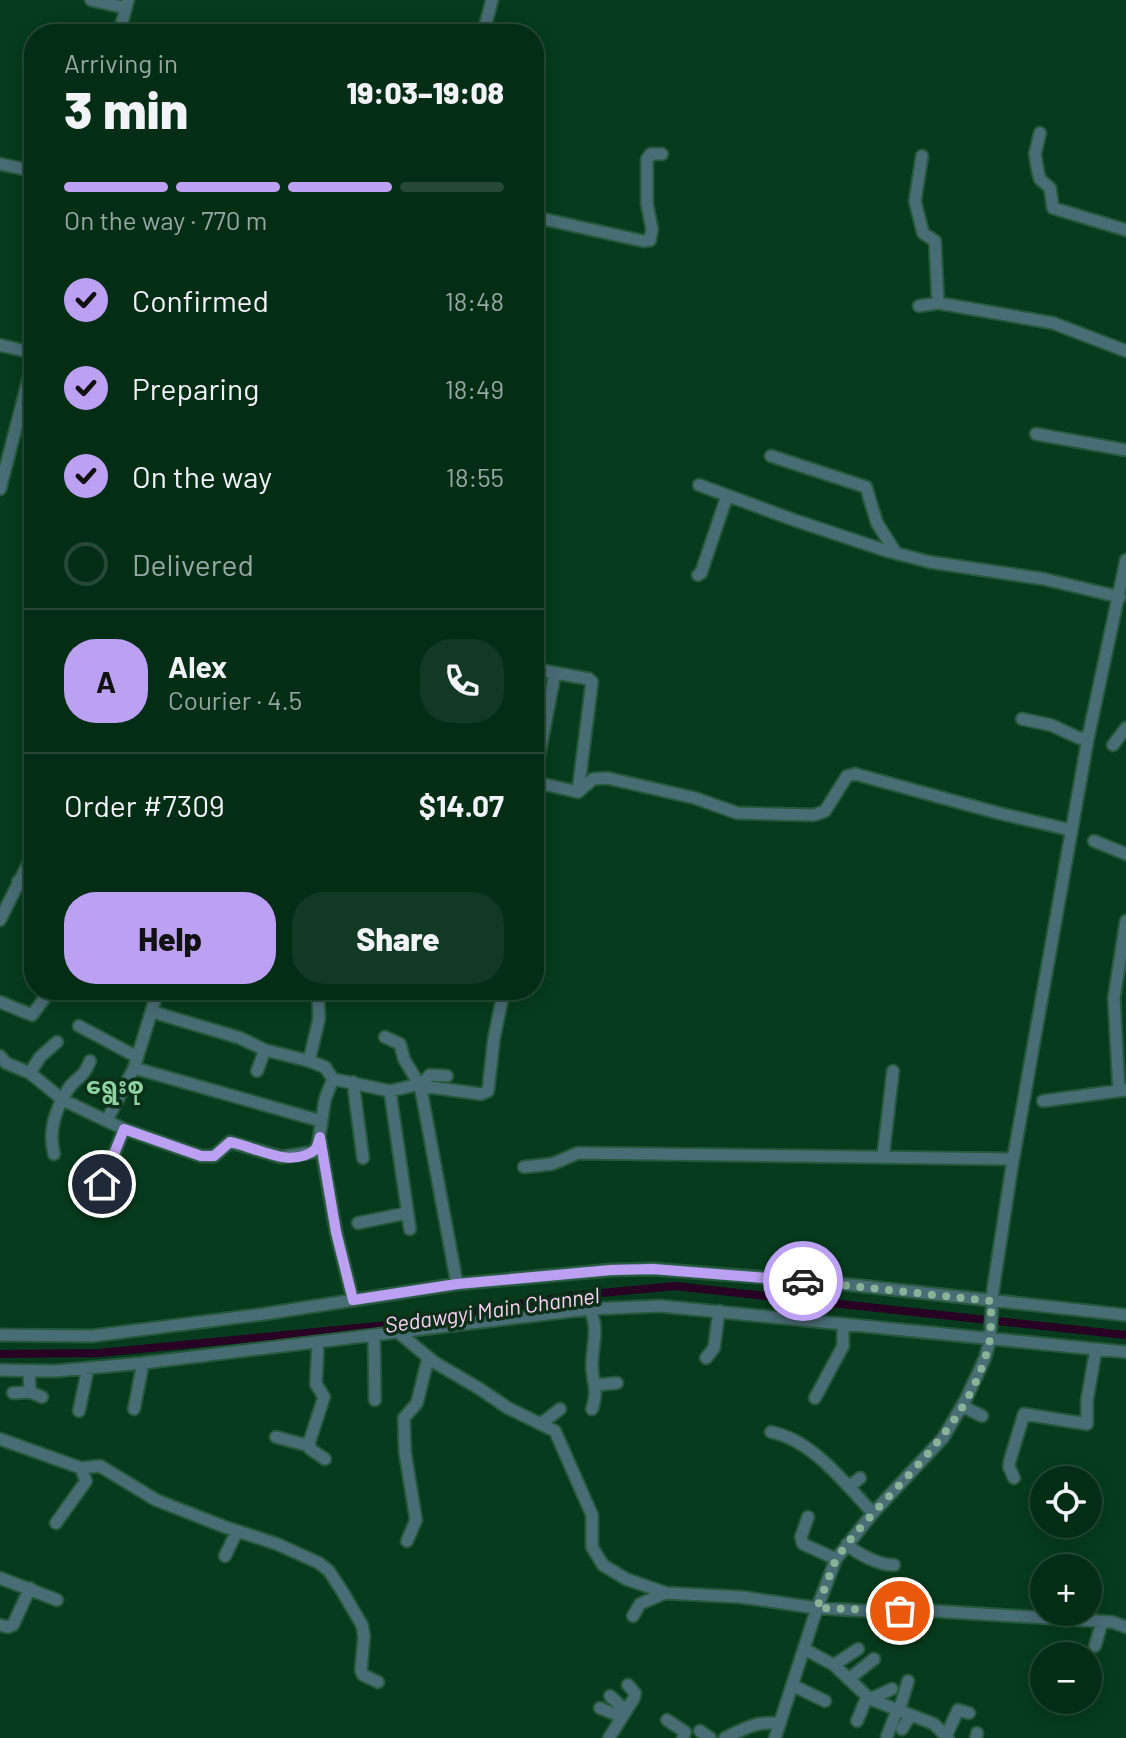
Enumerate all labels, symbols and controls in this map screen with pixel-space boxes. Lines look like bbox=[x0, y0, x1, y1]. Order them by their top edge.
text: Arriving in bbox=[64, 47, 178, 78]
text: 19:03–19:08 bbox=[347, 74, 504, 110]
text: 3 min bbox=[64, 77, 188, 139]
text: On the way · 770 m bbox=[64, 204, 267, 235]
icon: check bbox=[64, 278, 108, 322]
text: Confirmed bbox=[132, 282, 269, 318]
text: 18:48 bbox=[445, 285, 504, 316]
icon: check bbox=[64, 366, 108, 410]
text: Preparing bbox=[132, 370, 259, 406]
text: 18:49 bbox=[445, 373, 504, 404]
icon: check bbox=[64, 454, 108, 498]
text: On the way bbox=[132, 458, 272, 494]
text: 18:55 bbox=[446, 461, 504, 492]
text: Delivered bbox=[132, 546, 254, 582]
button: phone bbox=[420, 639, 504, 723]
text: Alex bbox=[168, 648, 227, 684]
text: A bbox=[96, 663, 116, 699]
text: Courier · 4.5 bbox=[168, 684, 302, 715]
text: Order #7309 bbox=[64, 787, 225, 823]
text: $14.07 bbox=[419, 787, 504, 823]
button: Help bbox=[64, 892, 276, 984]
button: Share bbox=[292, 892, 504, 984]
district label: ရွေးစု bbox=[86, 1070, 144, 1105]
pin bbox=[68, 1150, 136, 1218]
icon: home bbox=[80, 1162, 124, 1206]
courier bbox=[763, 1241, 843, 1321]
icon: car bbox=[781, 1259, 825, 1303]
water label: Sedawgyi Main Channel bbox=[383, 1281, 601, 1337]
map controls bbox=[1030, 1466, 1102, 1714]
button: locate bbox=[1030, 1466, 1102, 1538]
button: + bbox=[1030, 1554, 1102, 1626]
pin bbox=[866, 1577, 934, 1645]
icon: bag bbox=[878, 1589, 922, 1633]
button: − bbox=[1030, 1642, 1102, 1714]

